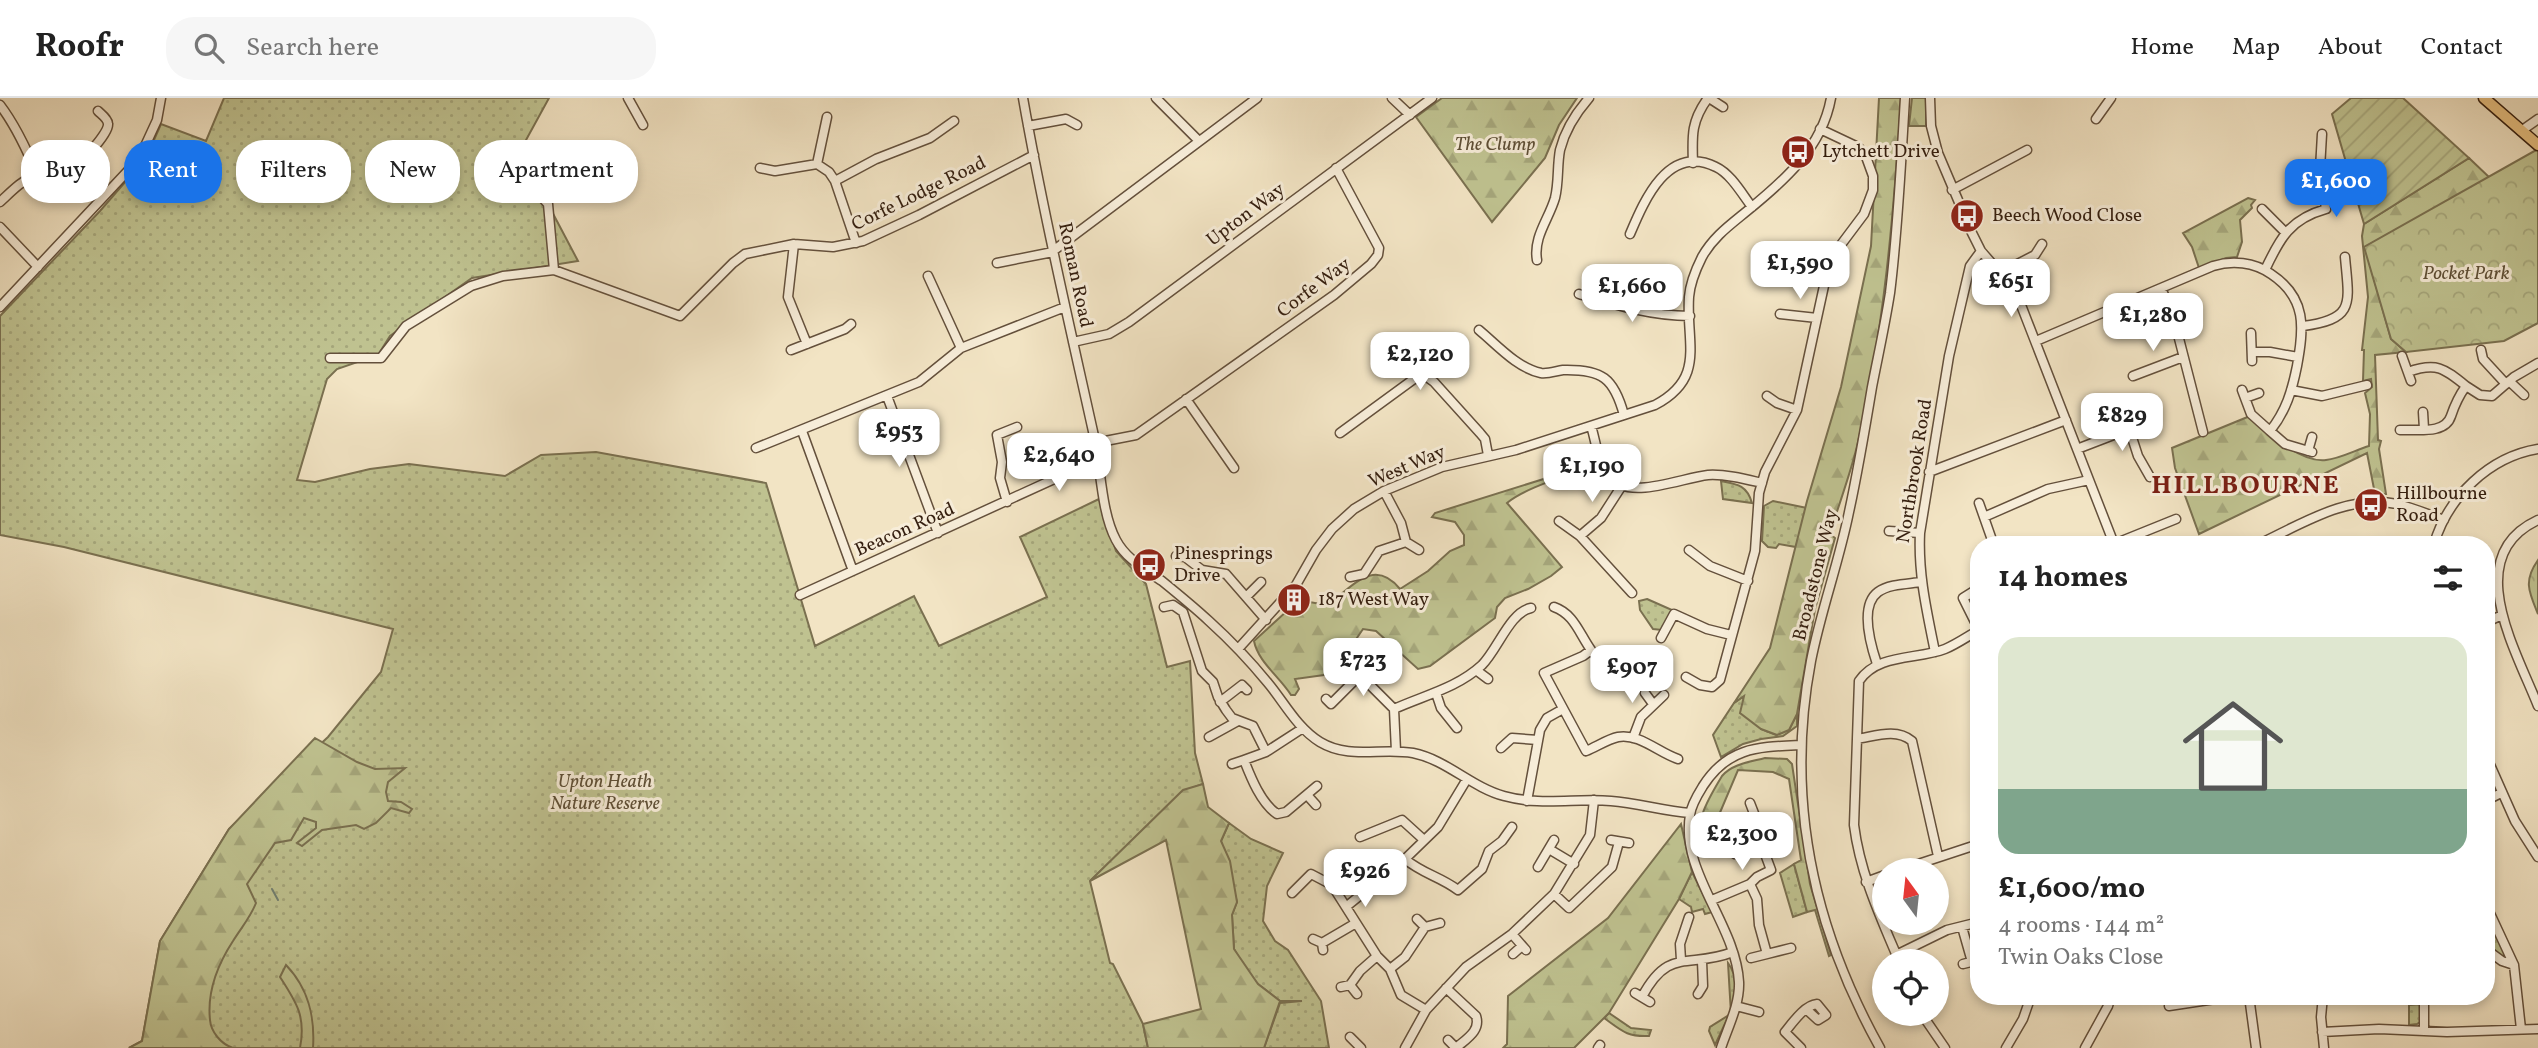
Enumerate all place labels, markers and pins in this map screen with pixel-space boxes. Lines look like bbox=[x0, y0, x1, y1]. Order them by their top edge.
bus stop icon: Lytchett Drive bbox=[1779, 133, 1817, 171]
place label: Lytchett Drive bbox=[1822, 139, 1940, 165]
pin: £1,600 bbox=[2279, 159, 2393, 219]
bus stop icon: Beech Wood Close bbox=[1948, 197, 1986, 235]
place label: Beech Wood Close bbox=[1992, 203, 2142, 229]
pin: £1,590 bbox=[1743, 242, 1857, 301]
pin: £651 bbox=[1970, 260, 2052, 319]
pin: £1,660 bbox=[1575, 264, 1689, 324]
pin: £1,280 bbox=[2096, 294, 2210, 353]
pin: £2,120 bbox=[1363, 332, 1477, 392]
pin: £829 bbox=[2081, 394, 2163, 453]
pin: £953 bbox=[858, 410, 940, 469]
pin: £2,640 bbox=[1002, 434, 1116, 493]
pin: £1,190 bbox=[1535, 444, 1649, 504]
place label: Hillbourne Road bbox=[2396, 481, 2487, 529]
bus stop icon: Hillbourne Road bbox=[2352, 486, 2390, 524]
place label: Pinesprings Drive bbox=[1174, 541, 1273, 589]
bus stop icon: Pinesprings Drive bbox=[1130, 546, 1168, 584]
building icon: 187 West Way bbox=[1275, 581, 1313, 619]
place label: 187 West Way bbox=[1318, 587, 1429, 613]
pin: £723 bbox=[1322, 638, 1404, 698]
pin: £907 bbox=[1591, 646, 1673, 705]
pin: £2,300 bbox=[1685, 812, 1799, 872]
pin: £926 bbox=[1324, 850, 1406, 909]

